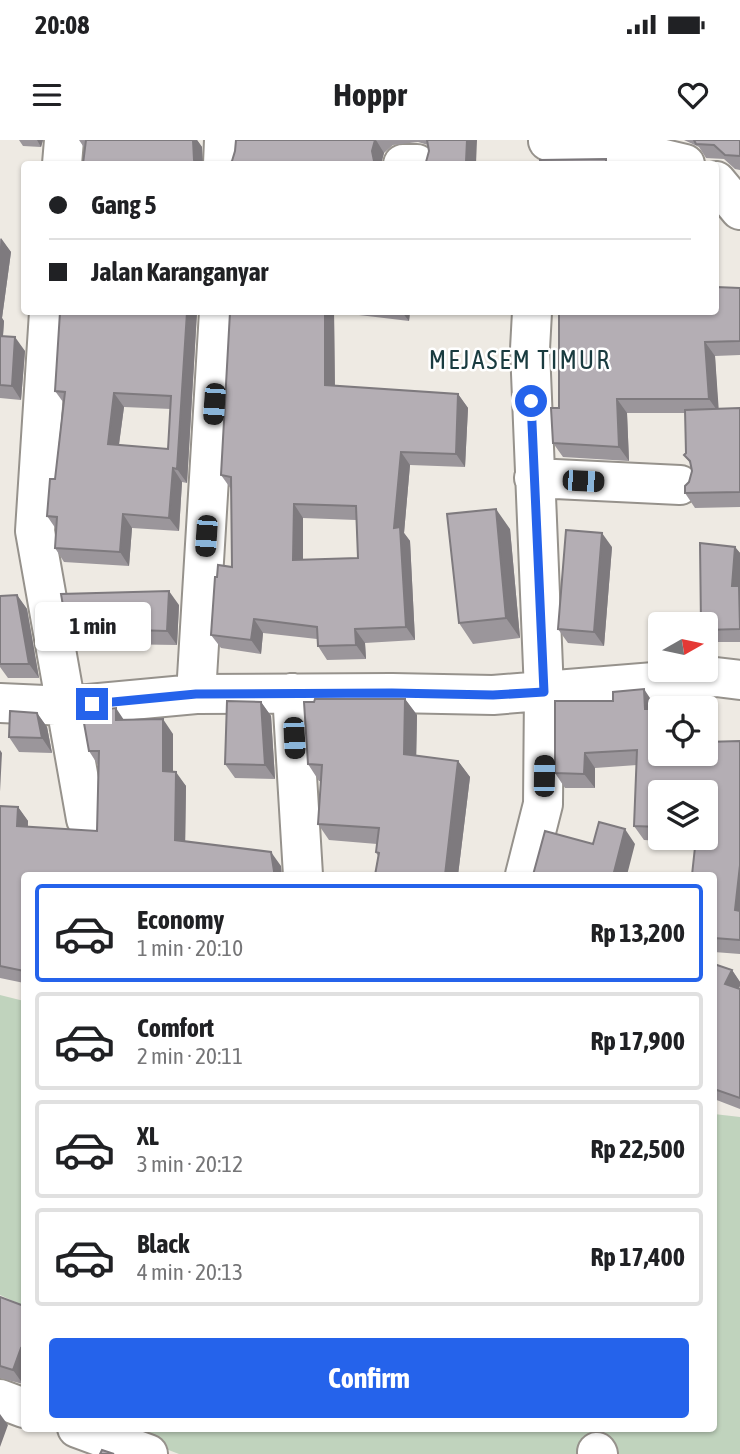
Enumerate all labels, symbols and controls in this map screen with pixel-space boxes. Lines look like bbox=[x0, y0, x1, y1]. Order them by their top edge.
text: 20:08 bbox=[35, 10, 90, 40]
icon: menu bbox=[28, 76, 66, 114]
text: Hoppr bbox=[333, 76, 407, 113]
icon: heart bbox=[674, 76, 712, 114]
text: Gang 5 bbox=[91, 190, 156, 220]
text: Jalan Karanganyar bbox=[91, 257, 268, 287]
district label: MEJASEM TIMUR bbox=[429, 345, 611, 375]
car bbox=[203, 382, 226, 426]
route start bbox=[515, 385, 547, 417]
car bbox=[562, 469, 605, 493]
car bbox=[195, 514, 218, 558]
callout: 1 min bbox=[34, 602, 150, 652]
north arrow bbox=[648, 612, 718, 682]
map controls bbox=[648, 612, 718, 850]
text: 1 min bbox=[70, 613, 116, 639]
route end bbox=[76, 688, 108, 720]
button: locate bbox=[648, 696, 718, 766]
car bbox=[283, 716, 306, 760]
car bbox=[534, 755, 555, 797]
button: layers bbox=[648, 780, 718, 850]
icon: car bbox=[53, 902, 116, 965]
text: Economy bbox=[137, 905, 224, 935]
text: Rp 13,200 bbox=[590, 918, 685, 948]
text: 1 min · 20:10 bbox=[137, 935, 243, 961]
icon: car bbox=[53, 1010, 116, 1073]
text: Comfort bbox=[137, 1013, 214, 1043]
text: Rp 17,900 bbox=[590, 1026, 685, 1056]
text: 2 min · 20:11 bbox=[137, 1043, 243, 1069]
icon: car bbox=[53, 1118, 116, 1181]
text: XL bbox=[137, 1121, 159, 1151]
text: Rp 22,500 bbox=[590, 1134, 685, 1164]
text: 3 min · 20:12 bbox=[137, 1151, 243, 1177]
icon: car bbox=[53, 1226, 116, 1289]
text: Black bbox=[137, 1229, 189, 1259]
text: Rp 17,400 bbox=[590, 1242, 685, 1272]
text: 4 min · 20:13 bbox=[137, 1259, 243, 1285]
button: Confirm bbox=[49, 1338, 689, 1418]

